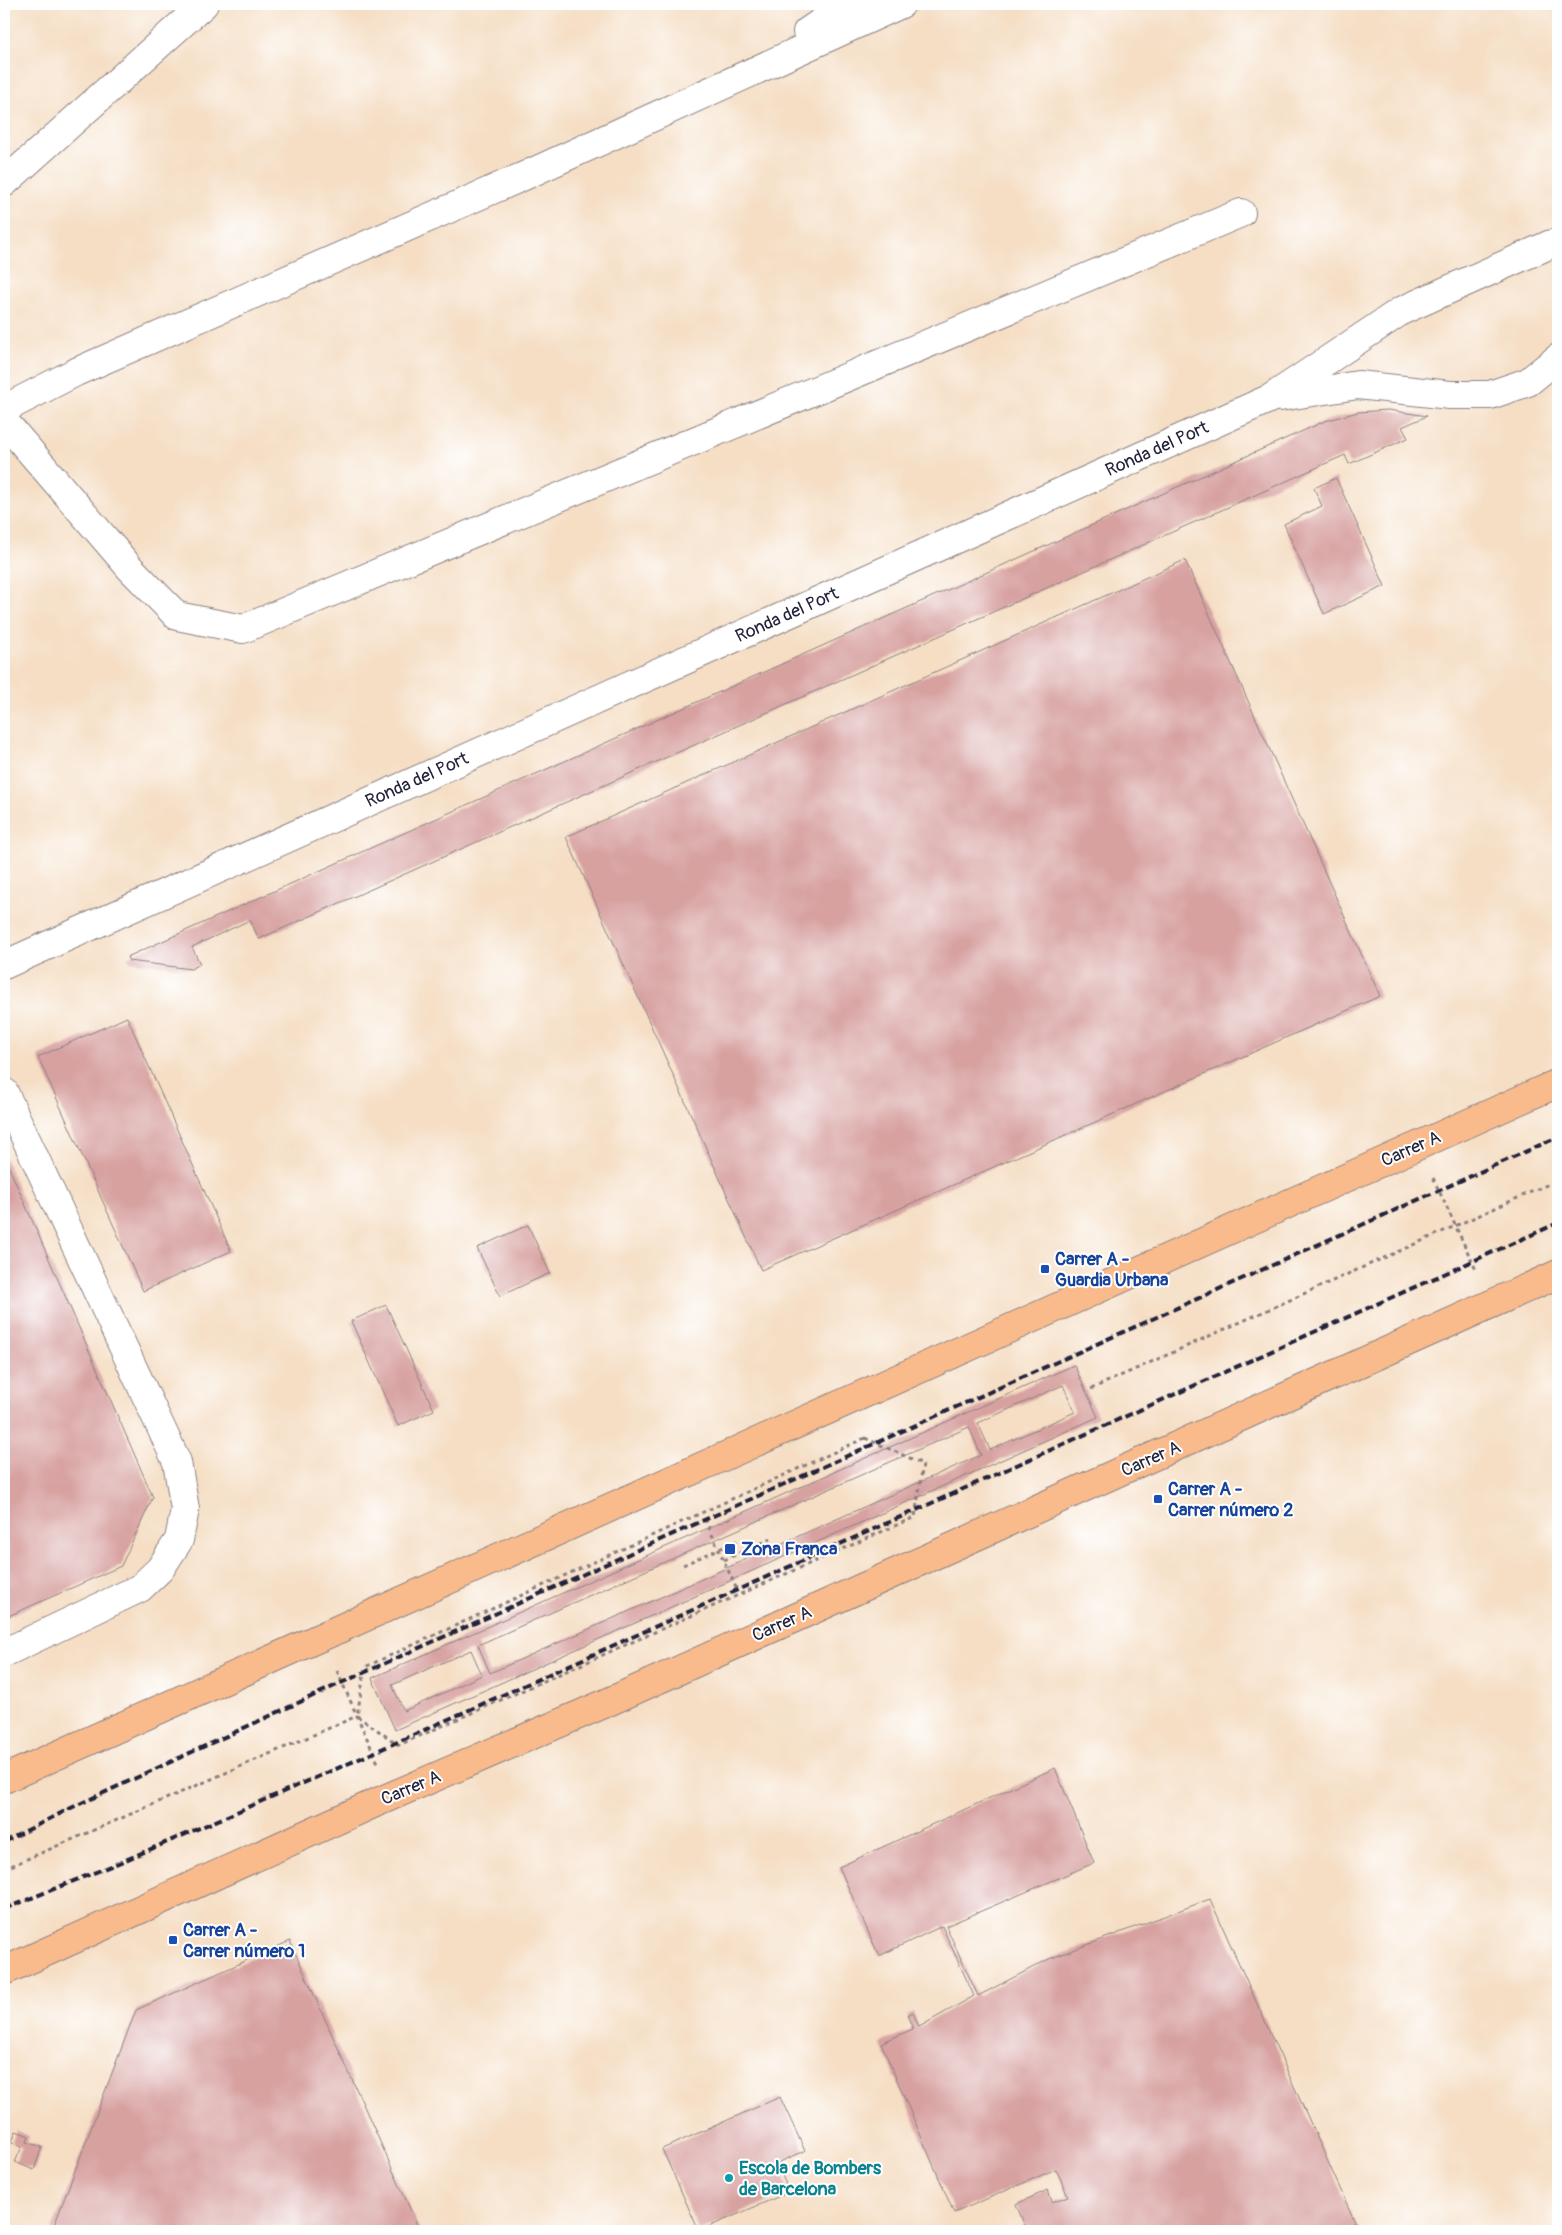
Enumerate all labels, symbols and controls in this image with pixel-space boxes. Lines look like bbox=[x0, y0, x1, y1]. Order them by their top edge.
street label: Ronda del Port bbox=[1102, 416, 1213, 482]
street label: Ronda del Port bbox=[732, 582, 843, 648]
street label: Ronda del Port bbox=[362, 747, 473, 813]
street label: Carrer A bbox=[1378, 1126, 1445, 1172]
place label: Carrer A - Guardia Urbana bbox=[1055, 1248, 1169, 1292]
marker: Carrer A - Guardia Urbana bbox=[1039, 1263, 1051, 1275]
street label: Carrer A bbox=[1118, 1436, 1185, 1482]
place label: Carrer A - Carrer número 2 bbox=[1168, 1478, 1293, 1522]
marker: Carrer A - Carrer número 2 bbox=[1152, 1493, 1164, 1505]
place label: Zona Franca bbox=[741, 1538, 838, 1561]
marker: Zona Franca bbox=[723, 1542, 737, 1556]
street label: Carrer A bbox=[749, 1601, 816, 1647]
street label: Carrer A bbox=[378, 1765, 445, 1811]
place label: Carrer A - Carrer número 1 bbox=[183, 1919, 305, 1963]
marker: Carrer A - Carrer número 1 bbox=[167, 1934, 179, 1946]
place label: Escola de Bombers de Barcelona bbox=[739, 2157, 882, 2201]
marker: Escola de Bombers de Barcelona bbox=[723, 2172, 735, 2184]

